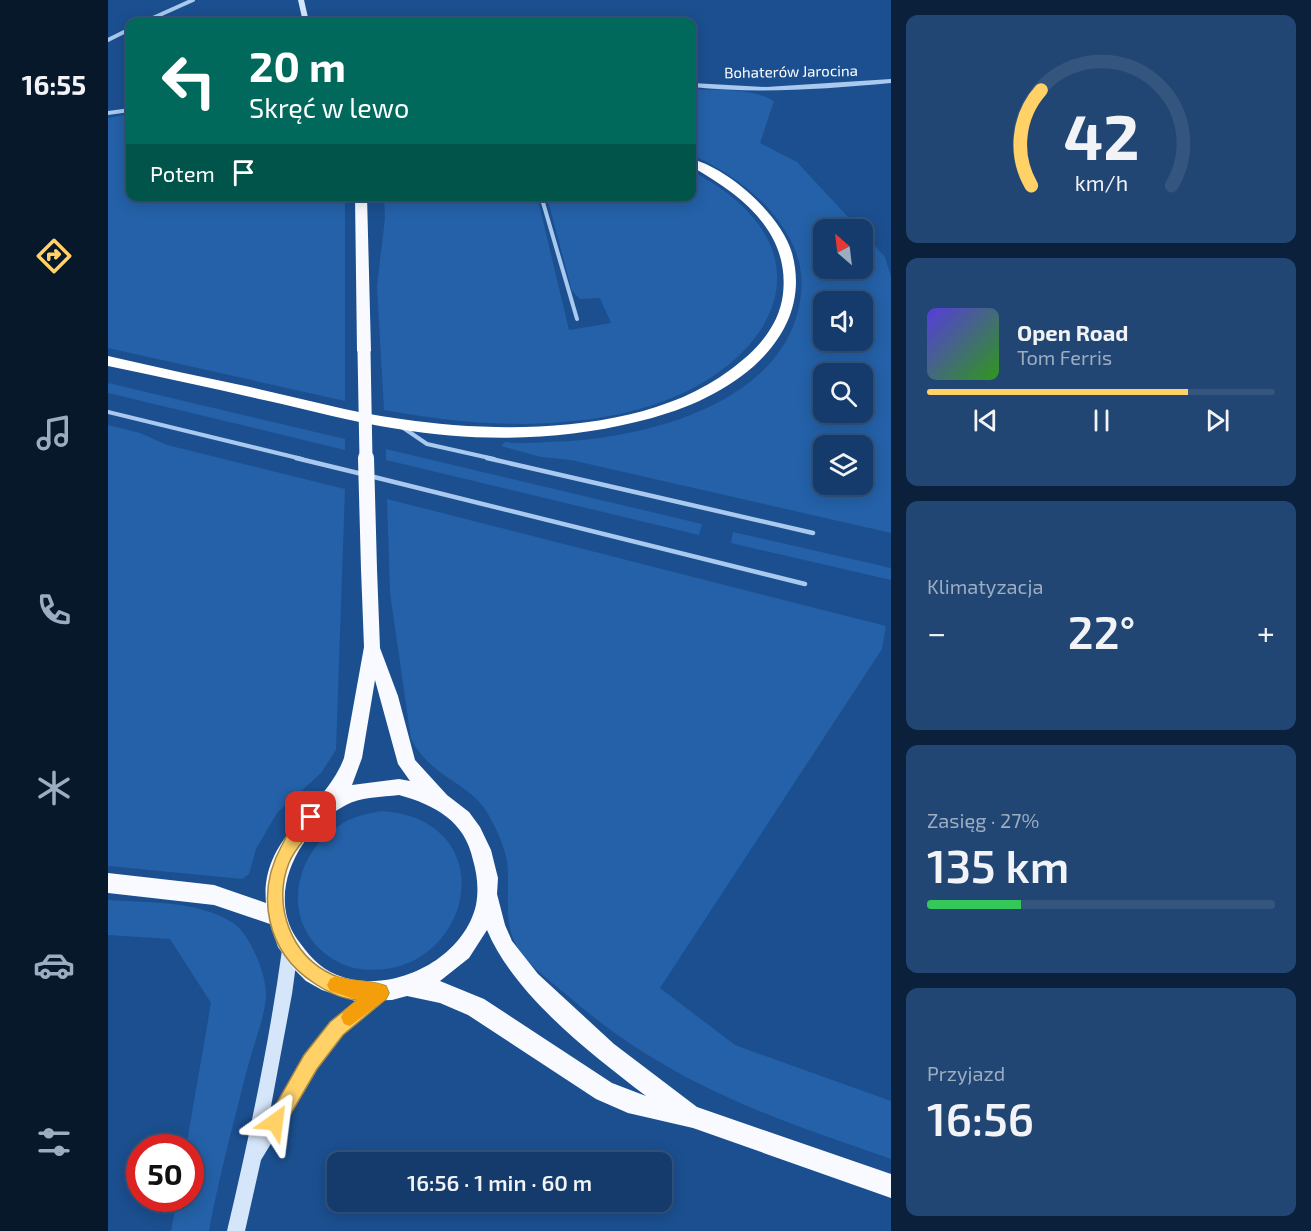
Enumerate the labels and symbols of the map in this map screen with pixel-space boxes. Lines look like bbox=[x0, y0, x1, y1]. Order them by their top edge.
street label: Bohaterów Jarocina bbox=[724, 61, 858, 81]
north arrow bbox=[813, 219, 873, 279]
pin bbox=[285, 791, 336, 842]
position arrow bbox=[243, 1090, 307, 1154]
speed limit sign: 50 bbox=[126, 1134, 204, 1212]

